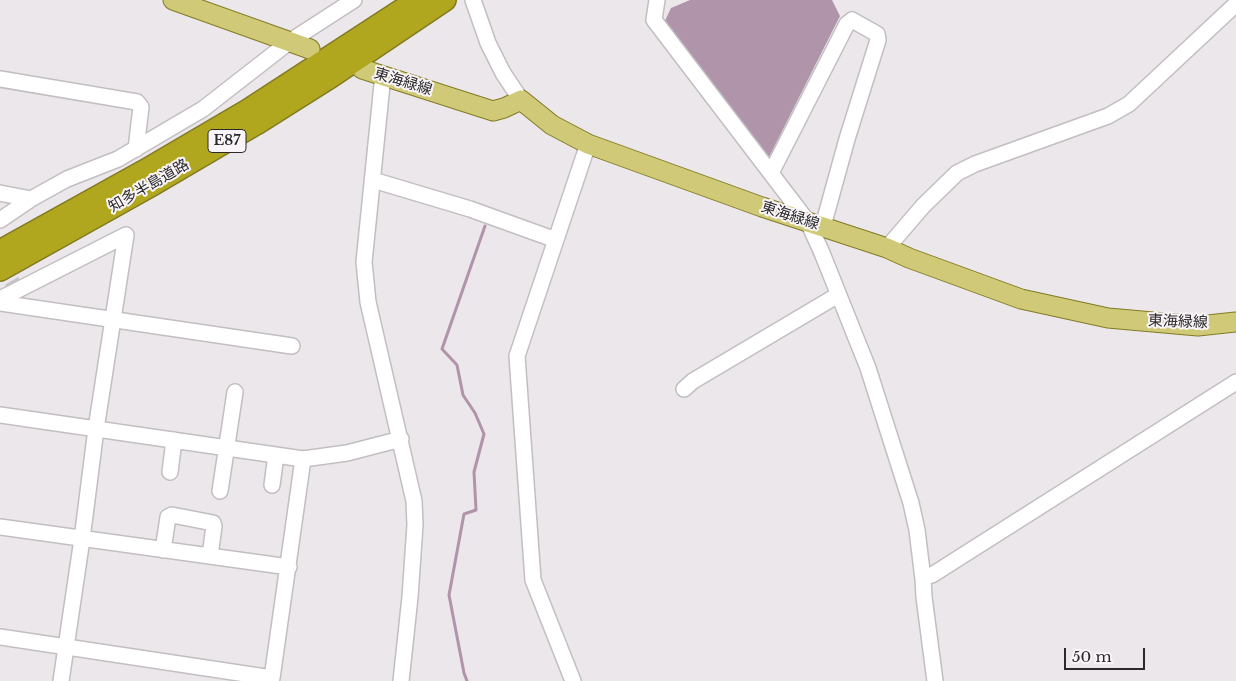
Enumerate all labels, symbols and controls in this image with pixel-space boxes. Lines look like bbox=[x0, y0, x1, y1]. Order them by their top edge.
street label: 東海緑線 bbox=[372, 65, 434, 99]
road number: E87 bbox=[208, 130, 246, 152]
street label: 知多半島道路 bbox=[106, 156, 192, 216]
street label: 東海緑線 bbox=[759, 198, 821, 234]
street label: 東海緑線 bbox=[1148, 312, 1208, 332]
scale bar bbox=[1066, 638, 1147, 670]
text: 50 m bbox=[1072, 647, 1112, 666]

